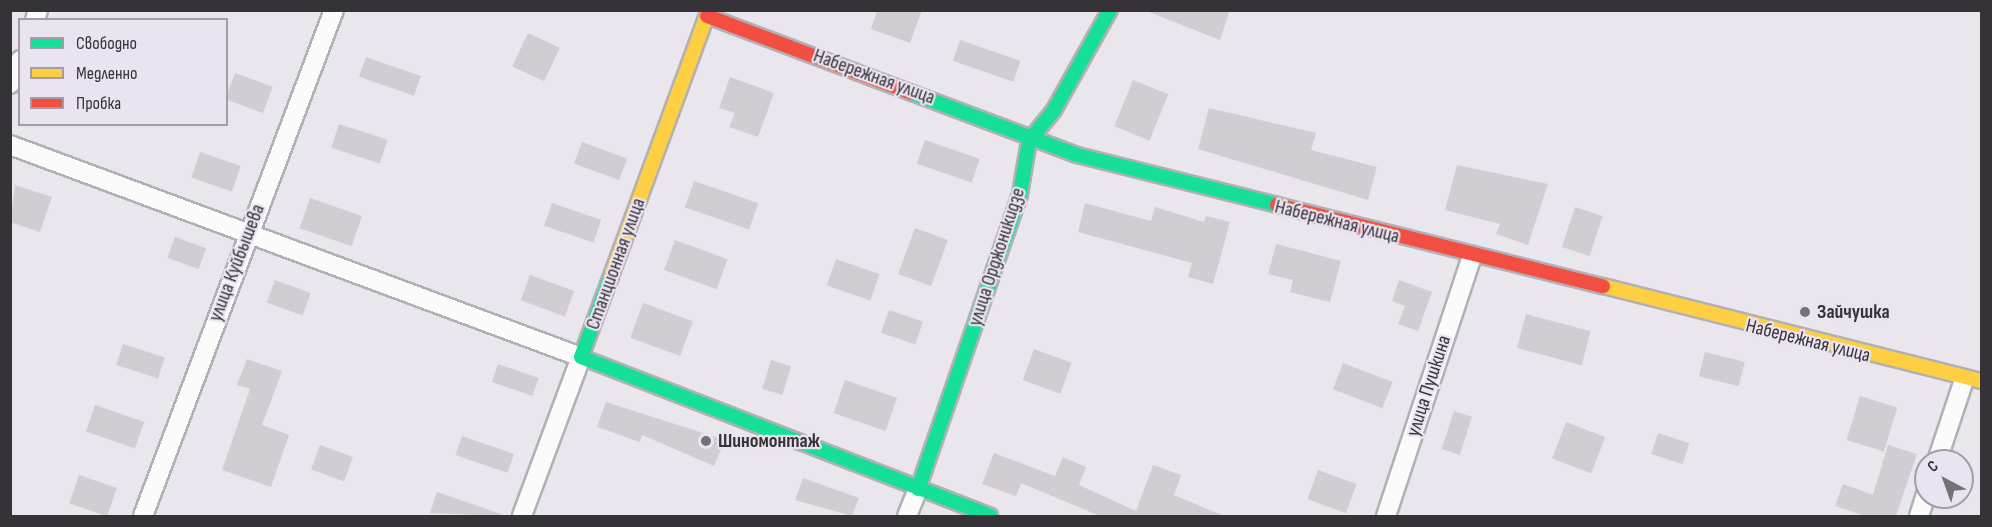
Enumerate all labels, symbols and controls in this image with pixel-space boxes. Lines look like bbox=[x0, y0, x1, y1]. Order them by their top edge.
legend bbox=[18, 18, 228, 126]
text: Свободно bbox=[76, 33, 137, 54]
street label: Набережная улица bbox=[810, 44, 938, 110]
text: Медленно bbox=[76, 63, 138, 84]
text: Пробка bbox=[76, 93, 121, 114]
street label: улица Орджоникидзе bbox=[963, 185, 1031, 329]
street label: Станционная улица bbox=[581, 195, 651, 333]
street label: Набережная улица bbox=[1272, 195, 1402, 249]
street label: улица Куйбышева bbox=[204, 201, 270, 325]
place label: Зайчушка bbox=[1817, 300, 1890, 324]
marker: Зайчушка bbox=[1798, 305, 1812, 319]
street label: Набережная улица bbox=[1743, 314, 1873, 368]
street label: улица Пушкина bbox=[1401, 333, 1457, 439]
place label: Шиномонтаж bbox=[718, 429, 820, 453]
marker: Шиномонтаж bbox=[699, 434, 713, 448]
north arrow bbox=[1914, 449, 1974, 509]
text: С bbox=[1924, 457, 1943, 476]

